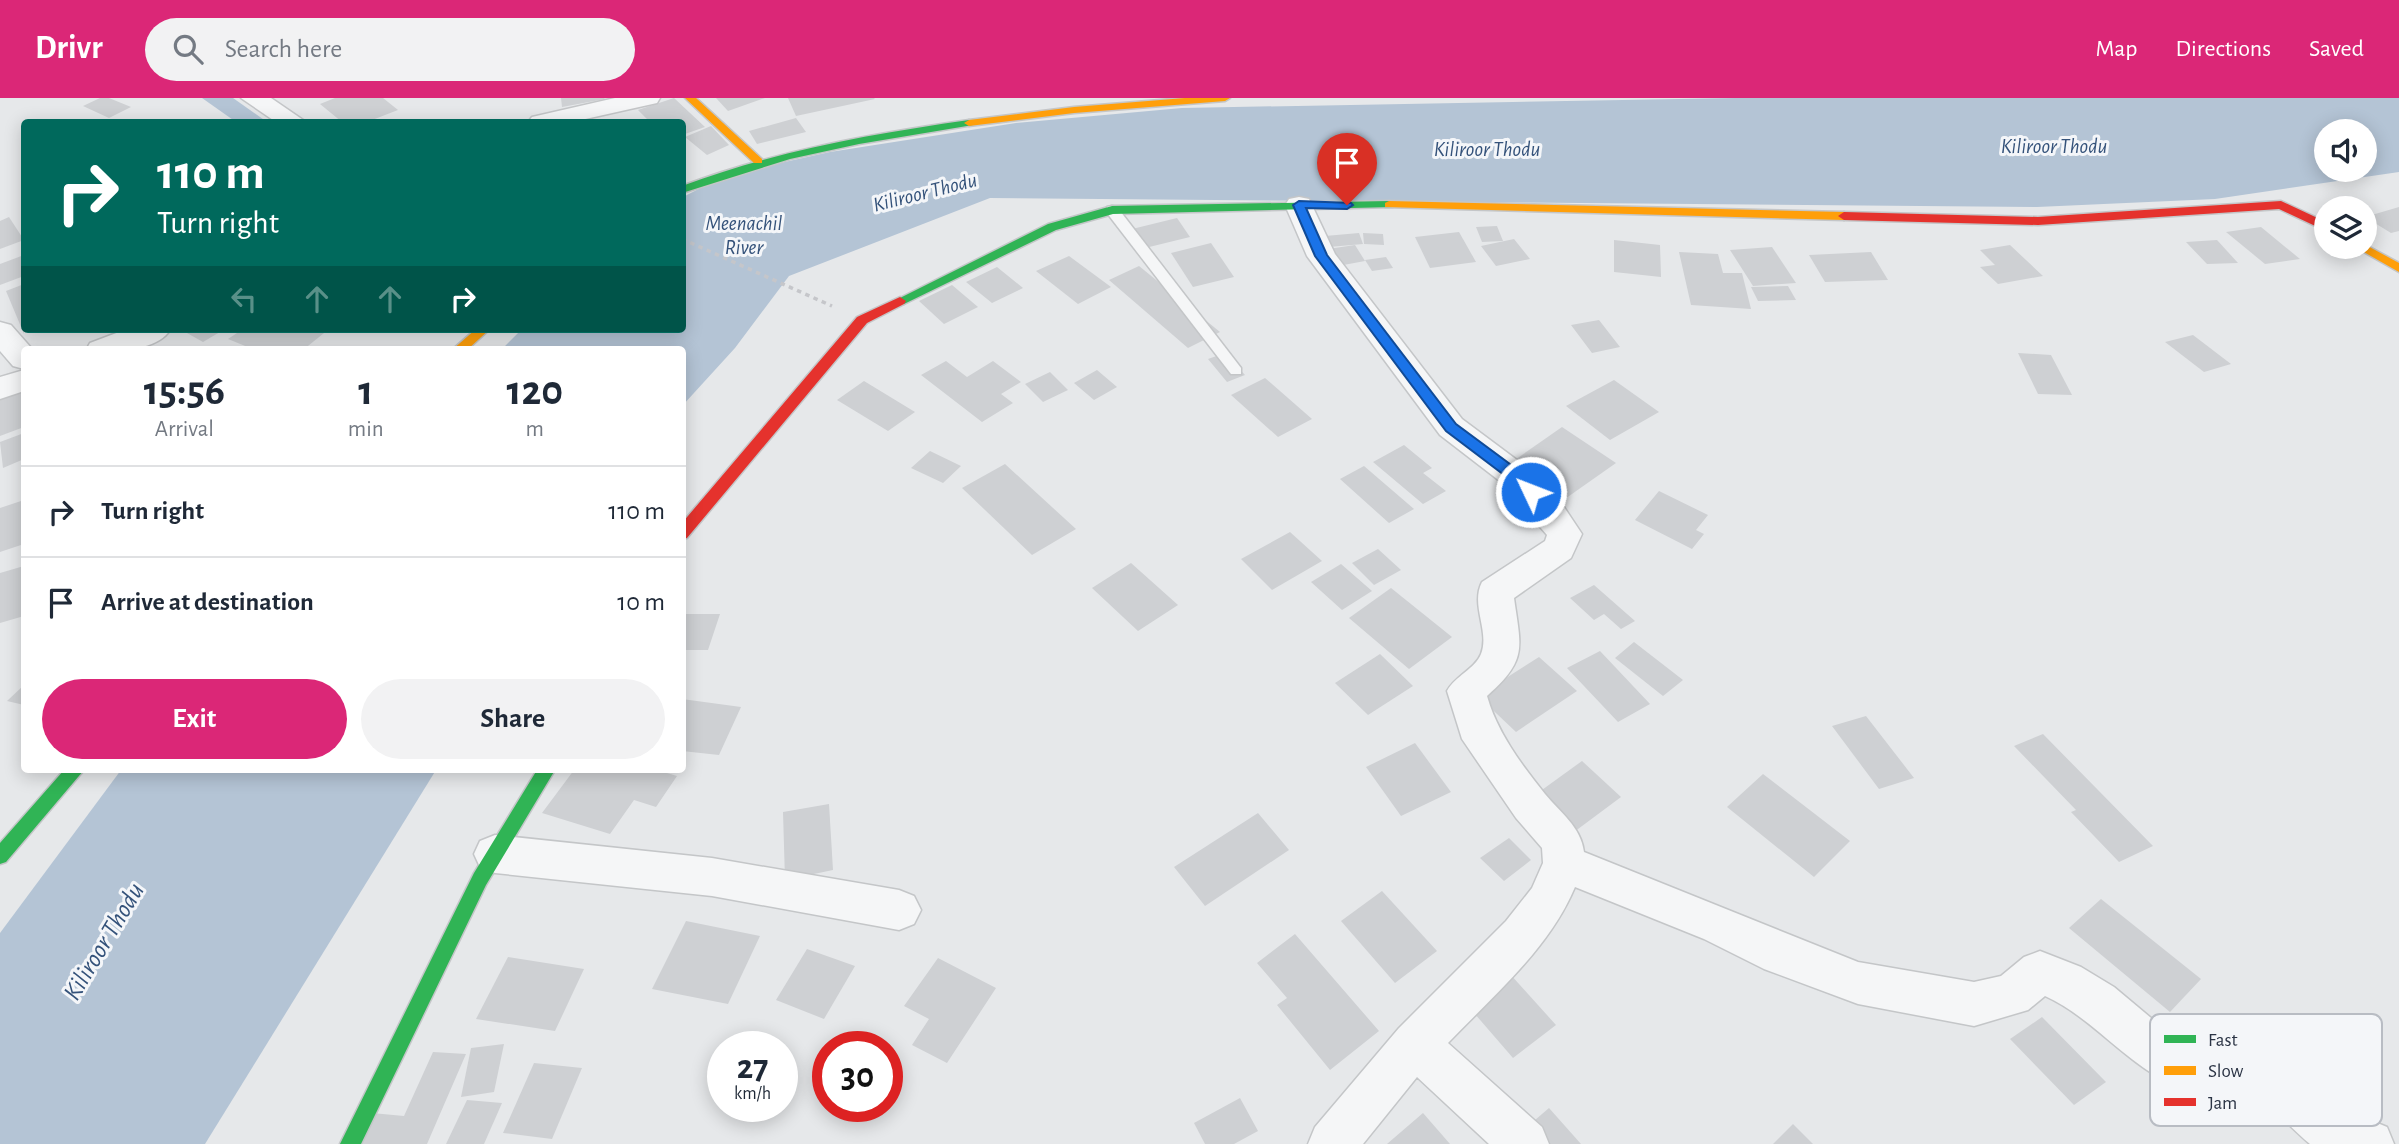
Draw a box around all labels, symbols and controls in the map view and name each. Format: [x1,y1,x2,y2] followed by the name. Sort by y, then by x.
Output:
[145,18,635,81] search box
[169,30,207,68] icon: search
[35,32,103,65] text: Drivr
[225,36,342,62] text: Search here
[2095,37,2137,61] text: Map
[2175,37,2271,61] text: Directions
[2309,37,2364,61] text: Saved
[2314,119,2377,259] map controls
[2314,119,2377,182] button: sound
[1317,133,1377,205] pin
[2001,136,2107,157] water label: Kiliroor Thodu
[1434,139,1540,160] water label: Kiliroor Thodu
[1328,144,1366,182] icon: arrive
[42,147,133,238] icon: right
[157,149,265,198] text: 110 m
[871,169,979,216] water label: Kiliroor Thodu
[2314,196,2377,259] button: layers
[157,207,279,239] text: Turn right
[706,213,782,258] water label: Meenachil River
[225,280,263,318] icon: left
[298,280,336,318] icon: ahead
[371,280,409,318] icon: ahead
[444,280,482,318] icon: right
[144,370,225,412] text: 15:56
[358,370,373,412] text: 1
[506,370,563,412] text: 120
[155,418,214,441] text: Arrival
[348,418,384,441] text: min
[526,418,544,441] text: m
[1494,455,1568,529] position arrow
[42,493,80,531] icon: right
[101,498,204,524] text: Turn right
[608,498,665,524] text: 110 m
[42,584,80,622] icon: arrive
[101,589,314,615] text: Arrive at destination
[617,589,665,615] text: 10 m
[42,679,347,759] button: Exit
[361,679,665,759] button: Share
[59,878,149,1005] water label: Kiliroor Thodu
[2150,1014,2382,1126] legend
[812,1031,903,1122] speed limit sign: 30
[2208,1031,2238,1050] text: Fast
[737,1050,768,1085] text: 27
[2208,1062,2244,1081] text: Slow
[734,1085,771,1103] text: km/h
[2208,1094,2237,1113] text: Jam

